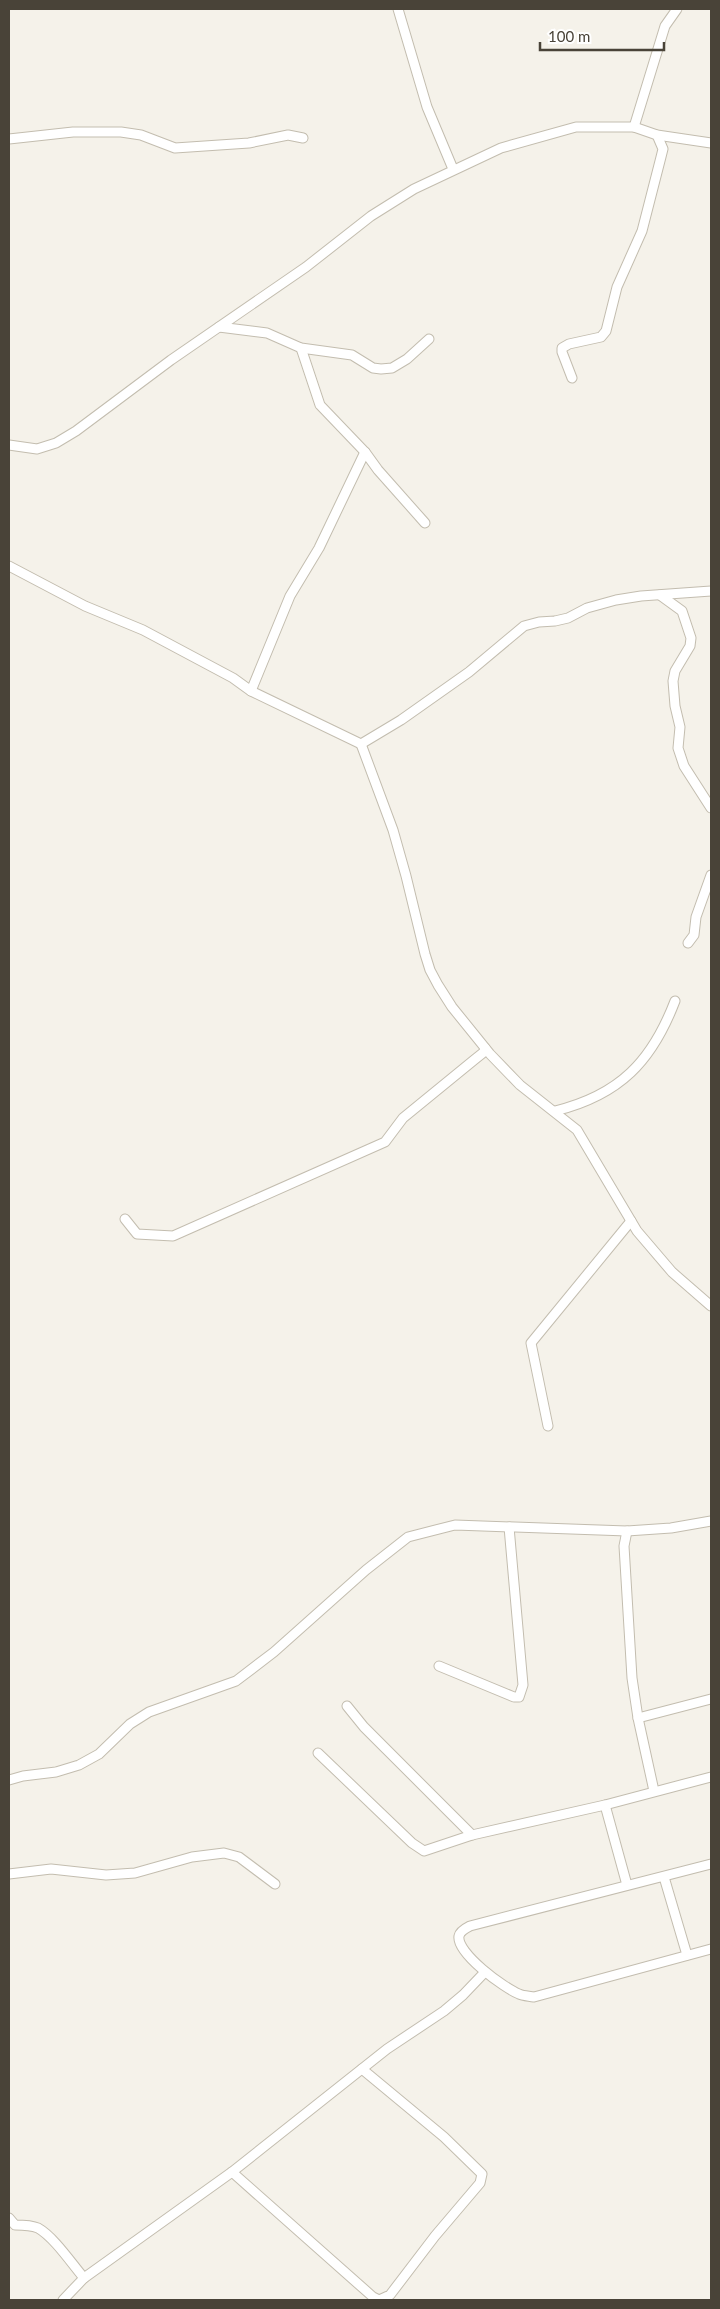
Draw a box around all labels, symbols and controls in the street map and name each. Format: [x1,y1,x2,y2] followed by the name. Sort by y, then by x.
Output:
[540,20,664,52] scale bar
[548,27,590,45] text: 100 m

